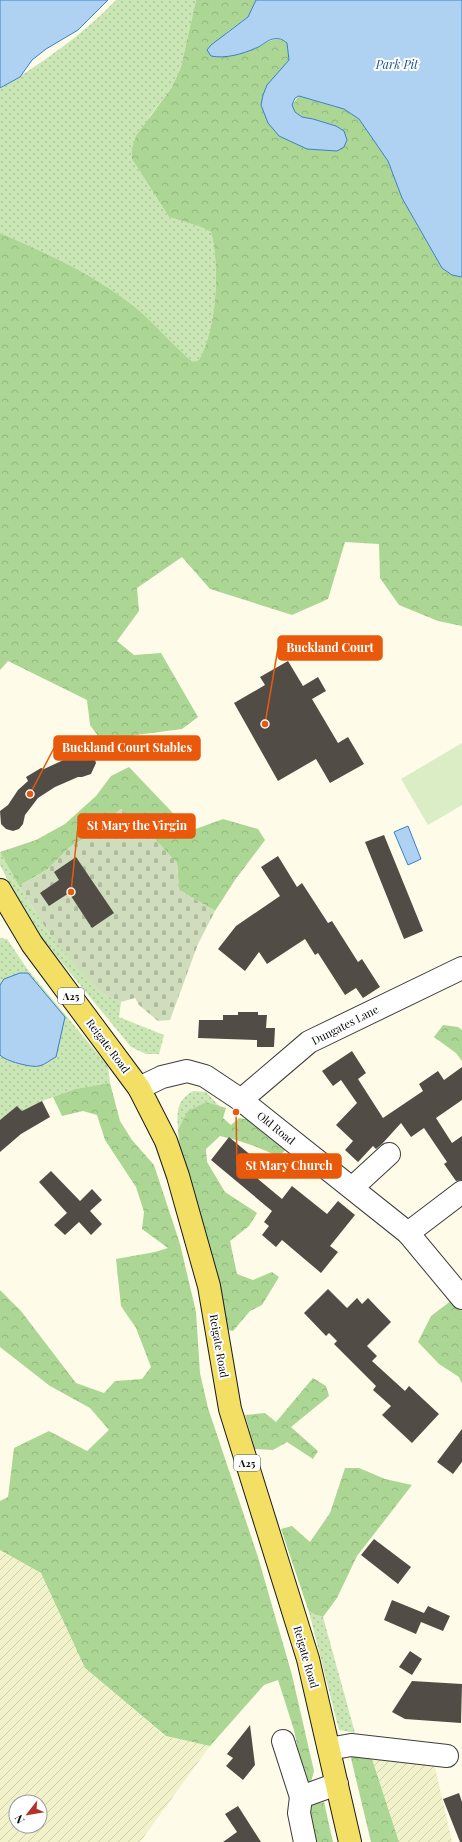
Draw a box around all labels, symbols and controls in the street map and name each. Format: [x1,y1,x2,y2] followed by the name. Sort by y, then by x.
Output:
[375,56,419,72] water label: Park Pit
[278,636,382,660] callout: Buckland Court
[286,639,375,655] text: Buckland Court
[54,736,200,760] callout: Buckland Court Stables
[62,739,192,755] text: Buckland Court Stables
[78,814,195,838] callout: St Mary the Virgin
[87,817,188,833] text: St Mary the Virgin
[58,988,84,1004] road number: A25
[309,1001,381,1048] street label: Dungates Lane
[83,1015,134,1076] street label: Reigate Road
[254,1108,299,1148] street label: Old Road
[237,1154,341,1178] callout: St Mary Church
[245,1157,333,1173] text: St Mary Church
[207,1313,233,1379] street label: Reigate Road
[234,1455,260,1471] road number: A25
[290,1624,323,1690] street label: Reigate Road
[8,1794,48,1834] north arrow
[10,1812,27,1827] text: N

